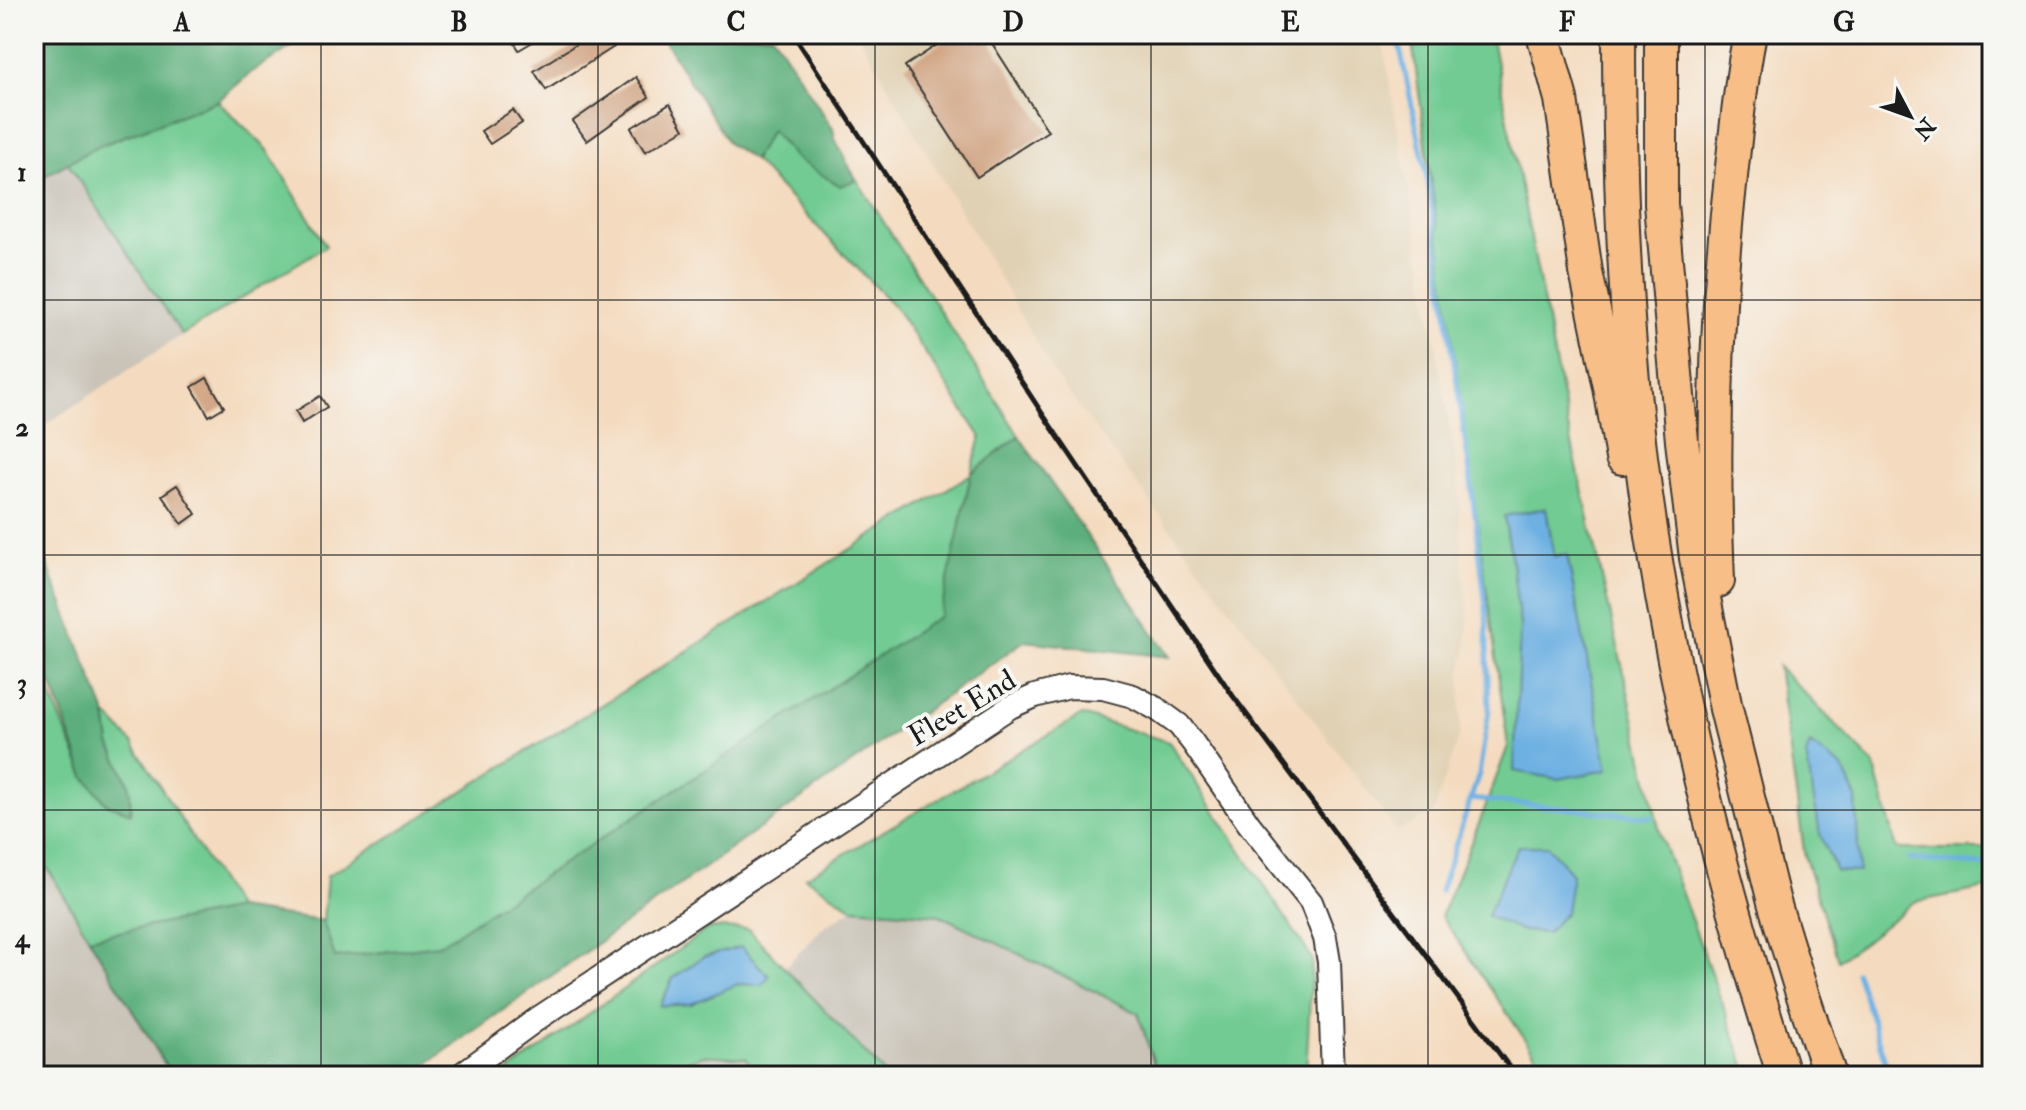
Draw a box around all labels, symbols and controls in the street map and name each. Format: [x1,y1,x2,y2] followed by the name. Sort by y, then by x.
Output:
[173,7,191,39] text: A
[450,7,468,39] text: B
[726,7,746,39] text: C
[1002,7,1024,39] text: D
[1281,7,1300,39] text: E
[1559,7,1576,39] text: F
[1833,7,1855,39] text: G
[1870,76,1950,156] north arrow
[1907,111,1942,145] text: N
[17,157,27,189] text: 1
[15,412,29,444] text: 2
[901,661,1023,755] street label: Fleet End
[17,668,27,700] text: 3
[14,923,31,955] text: 4

